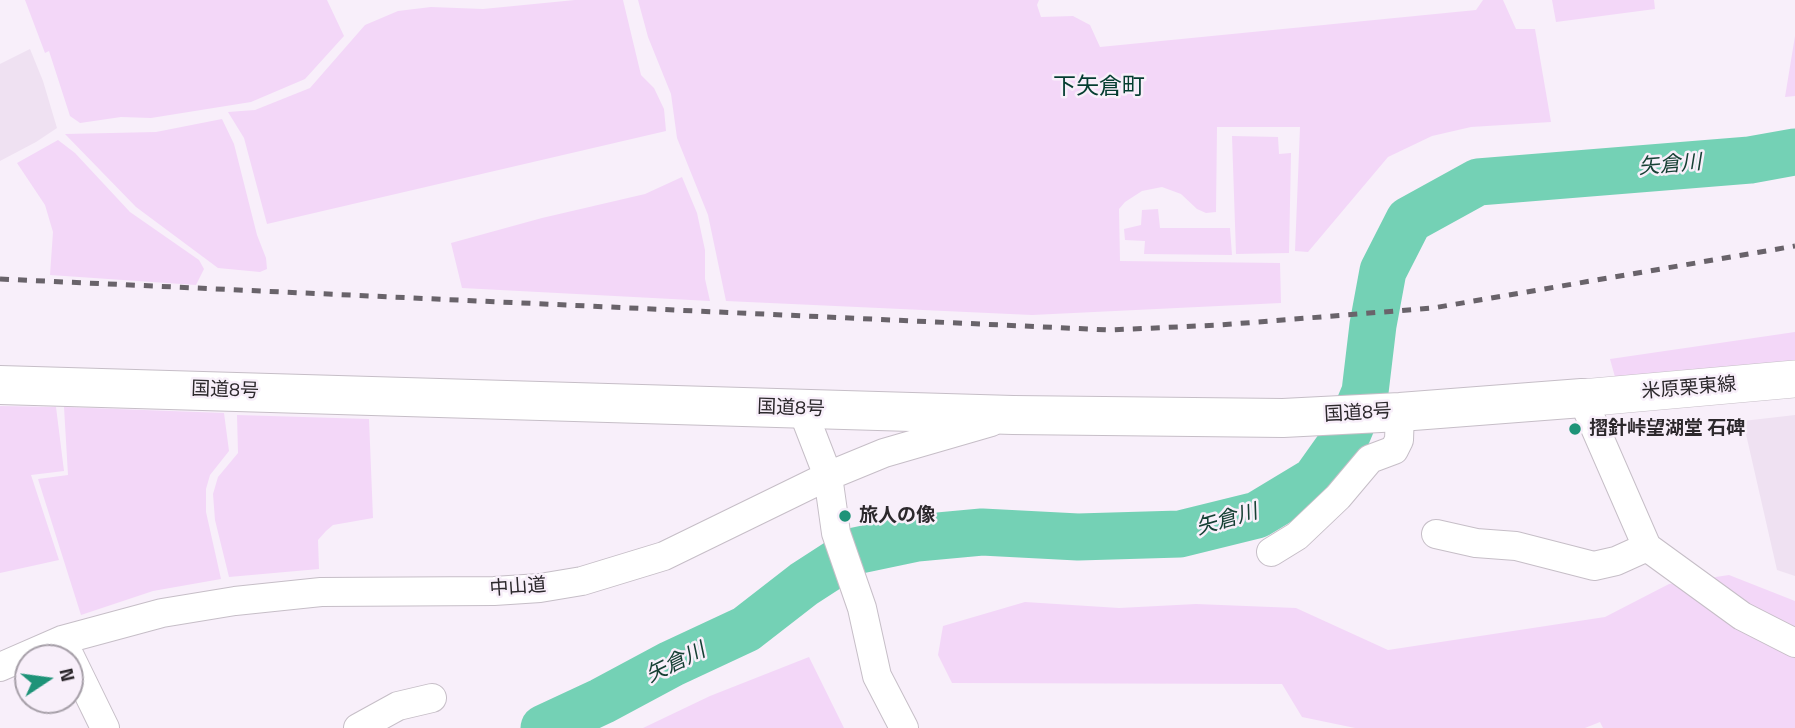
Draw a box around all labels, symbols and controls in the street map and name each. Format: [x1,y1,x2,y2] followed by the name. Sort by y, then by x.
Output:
[1053,74,1145,102] district label: 下矢倉町
[1638,151,1702,181] water label: 矢倉川
[1641,374,1737,404] street label: 米原栗東線
[191,378,259,404] street label: 国道8号
[757,396,825,422] street label: 国道8号
[1324,401,1392,427] street label: 国道8号
[1589,418,1745,440] place label: 摺針峠望湖堂 石碑
[1567,421,1583,437] marker: 摺針峠望湖堂 石碑
[1193,500,1261,542] water label: 矢倉川
[859,505,935,527] place label: 旅人の像
[837,508,853,524] marker: 旅人の像
[489,575,547,601] street label: 中山道
[642,639,710,689] water label: 矢倉川
[14,644,84,714] north arrow
[52,665,84,684] text: N

